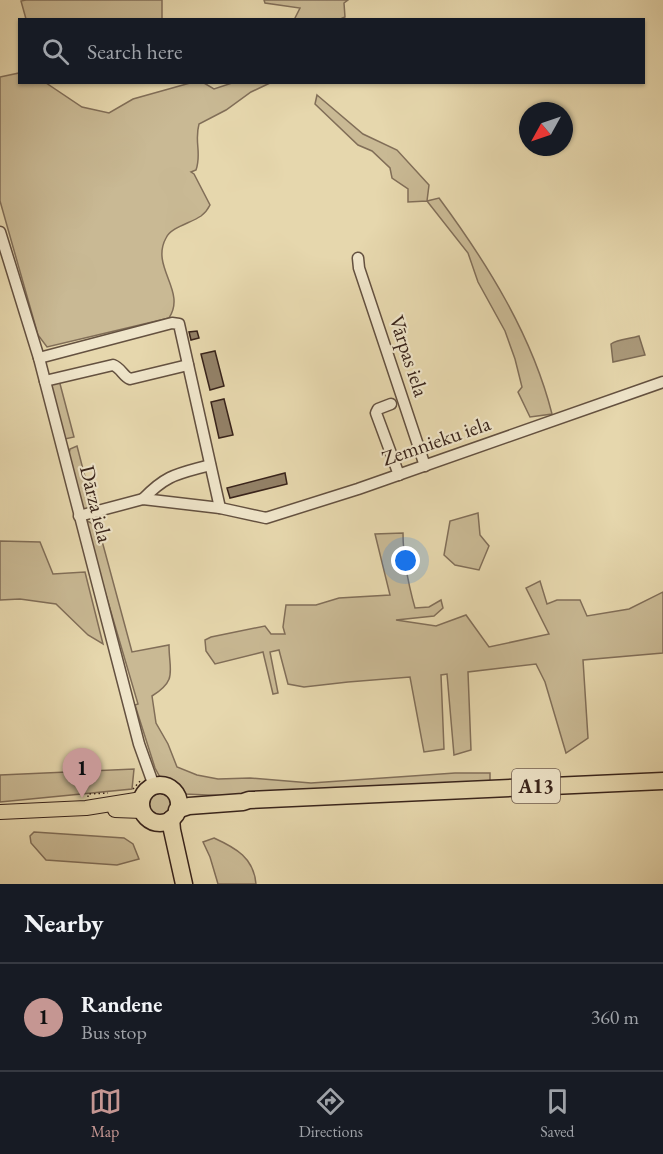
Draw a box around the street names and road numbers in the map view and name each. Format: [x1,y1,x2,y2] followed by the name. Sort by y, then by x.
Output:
[384,312,435,401] street label: Vārpas iela
[378,409,494,472] street label: Zemnieku iela
[74,463,119,546] street label: Dārza iela
[512,769,560,803] road number: A13

